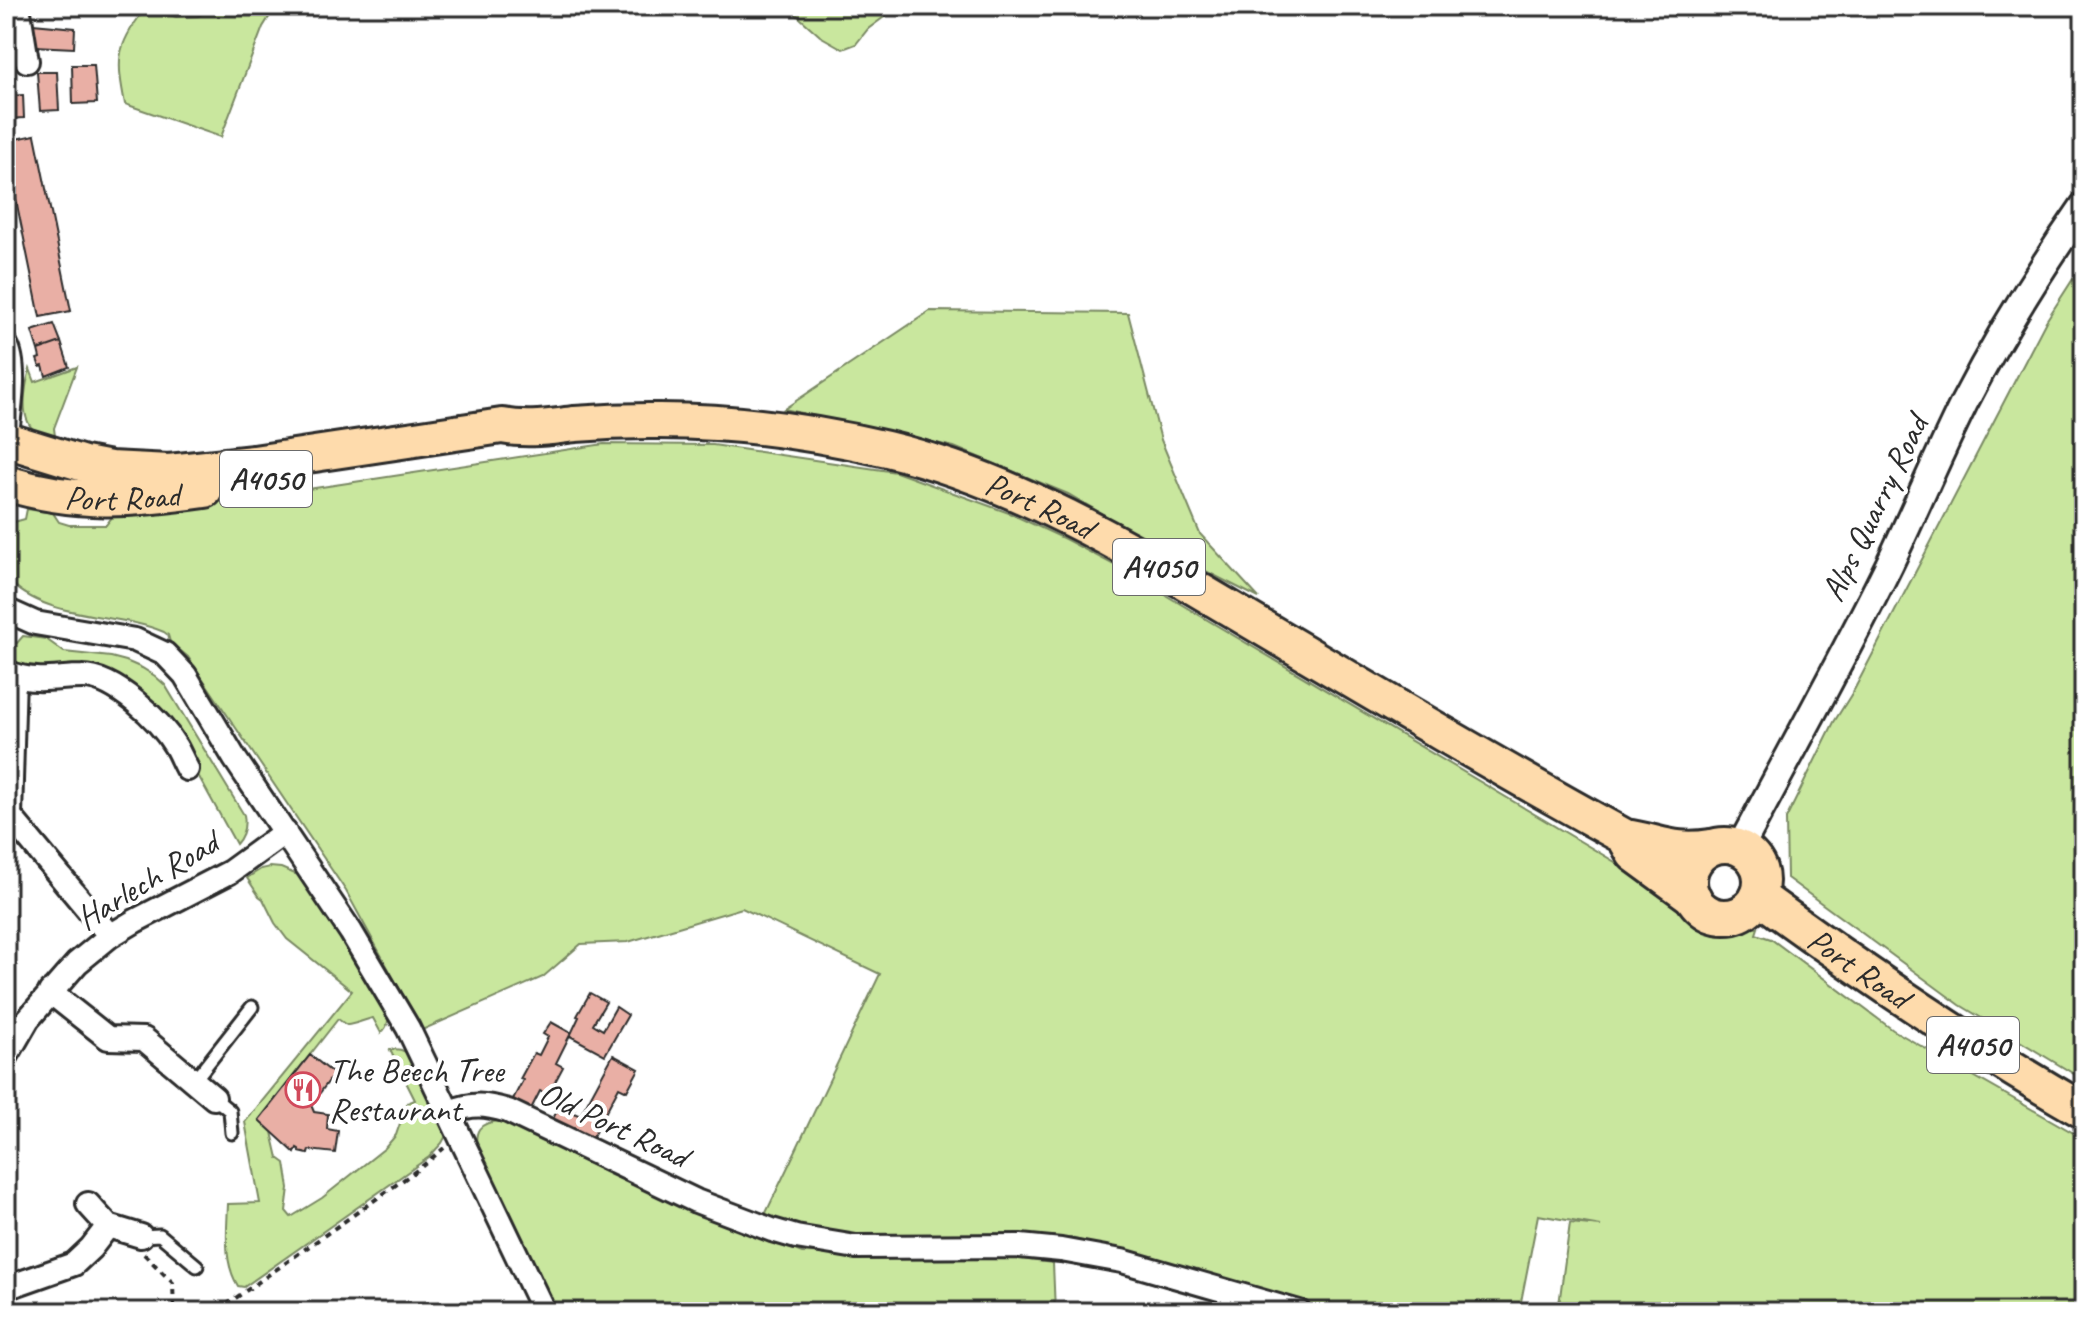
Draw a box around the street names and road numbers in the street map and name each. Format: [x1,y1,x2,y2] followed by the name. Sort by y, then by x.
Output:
[1811,404,1939,608] street label: Alps Quarry Road
[220,451,312,507] road number: A4050
[979,461,1106,551] street label: Port Road
[63,472,187,520] street label: Port Road
[1113,539,1205,595] road number: A4050
[68,818,231,939] street label: Harlech Road
[1800,917,1922,1021] street label: Port Road
[1927,1017,2019,1073] road number: A4050
[533,1071,701,1180] street label: Old Port Road

